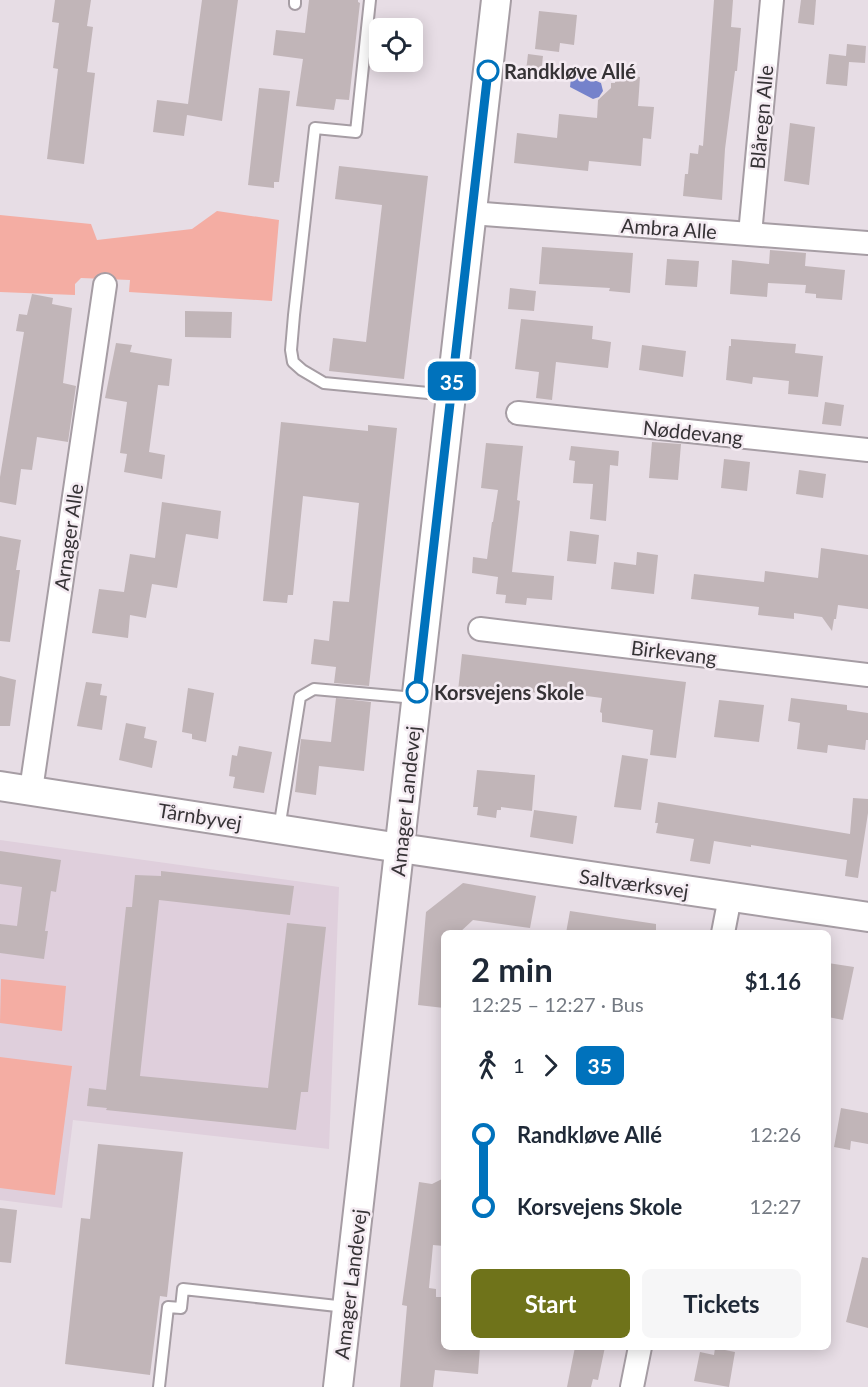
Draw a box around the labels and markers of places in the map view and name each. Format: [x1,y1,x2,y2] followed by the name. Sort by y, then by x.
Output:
[504,59,636,83] place label: Randkløve Allé
[477,60,499,82] marker: Randkløve Allé
[434,680,585,704] place label: Korsvejens Skole
[406,681,428,703] marker: Korsvejens Skole

